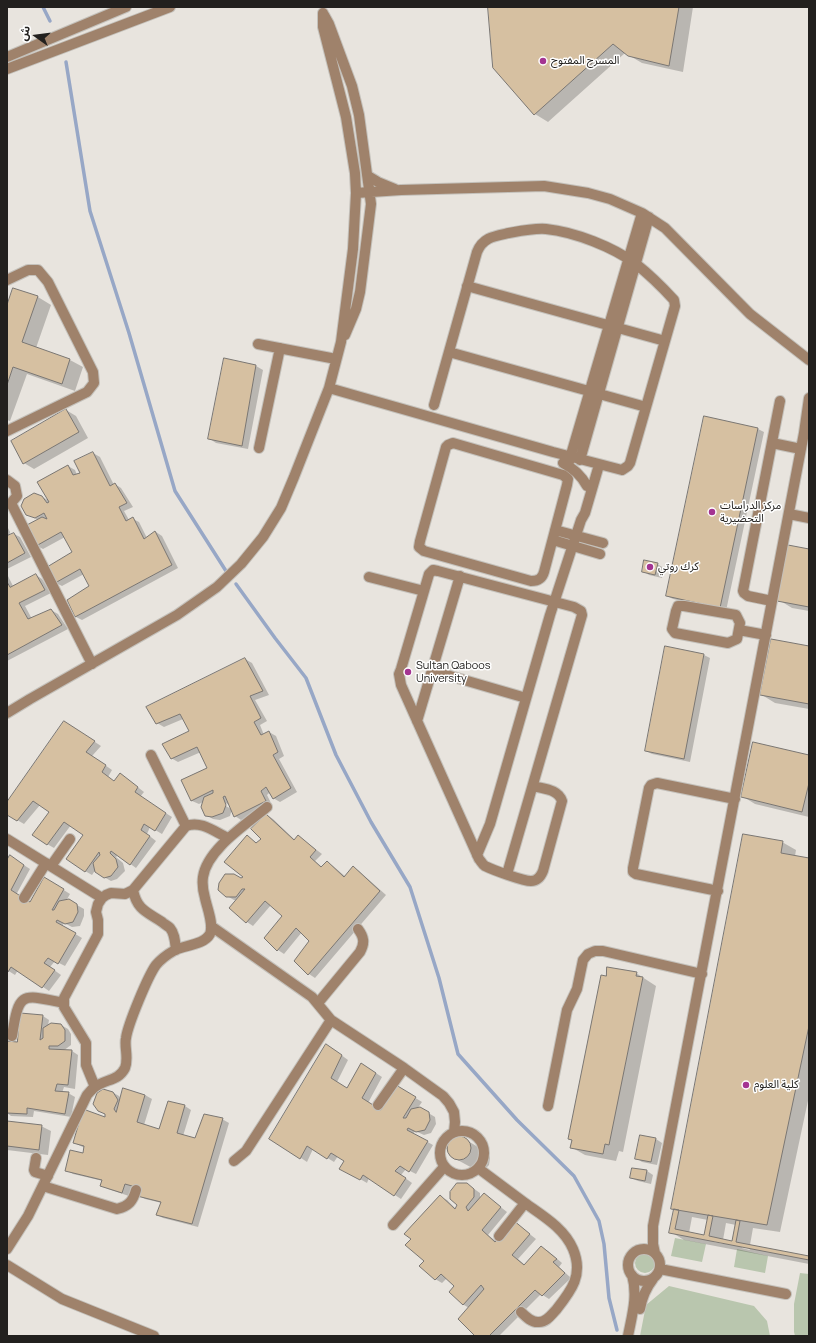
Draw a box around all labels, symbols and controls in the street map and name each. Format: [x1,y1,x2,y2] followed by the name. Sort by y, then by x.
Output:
[16,16,56,56] north arrow
[15,24,33,42] text: ش
[551,54,619,68] place label: المسرح المفتوح
[538,56,548,66] marker: المسرح المفتوح
[720,499,781,525] place label: مركز الدراسات التحضيرية
[707,507,717,517] marker: مركز الدراسات التحضيرية
[658,560,699,574] place label: كرك روتي
[645,562,655,572] marker: كرك روتي
[416,659,490,685] place label: Sultan Qaboos University
[403,667,413,677] marker: Sultan Qaboos University
[754,1078,799,1092] place label: كلية العلوم
[741,1080,751,1090] marker: كلية العلوم

